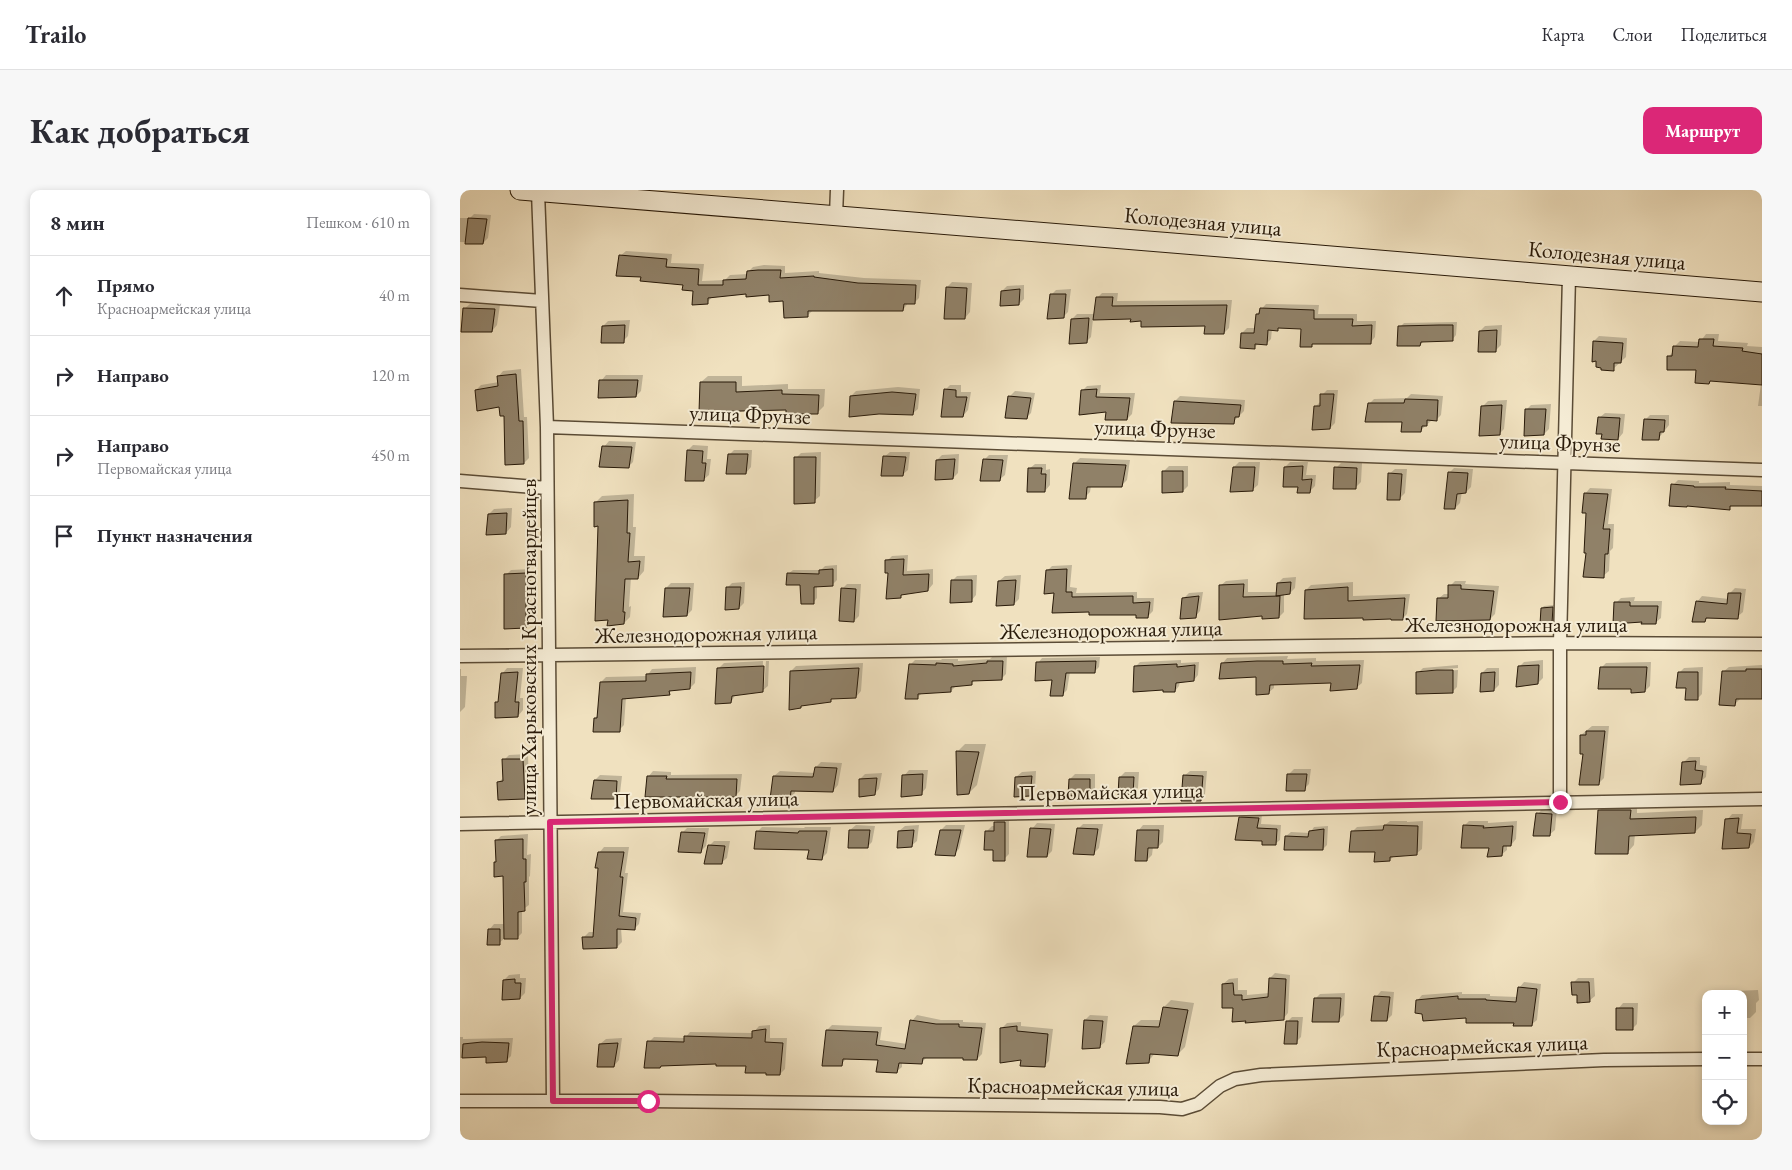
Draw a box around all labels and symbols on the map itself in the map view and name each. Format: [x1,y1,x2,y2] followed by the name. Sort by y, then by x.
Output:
[1123,200,1283,243] street label: Колодезная улица
[1527,234,1687,277] street label: Колодезная улица
[689,398,812,431] street label: улица Фрунзе
[1094,412,1217,445] street label: улица Фрунзе
[1499,426,1622,459] street label: улица Фрунзе
[514,479,543,815] street label: улица Харьковских Красногвардейцев
[1403,610,1628,639] street label: Железнодорожная улица
[998,613,1223,646] street label: Железнодорожная улица
[593,617,818,650] street label: Железнодорожная улица
[1018,775,1204,808] street label: Первомайская улица
[613,783,799,816] street label: Первомайская улица
[1549,791,1572,814] route end
[1376,1027,1589,1064] street label: Красноармейская улица
[967,1070,1179,1103] street label: Красноармейская улица
[637,1090,660,1113] route start

